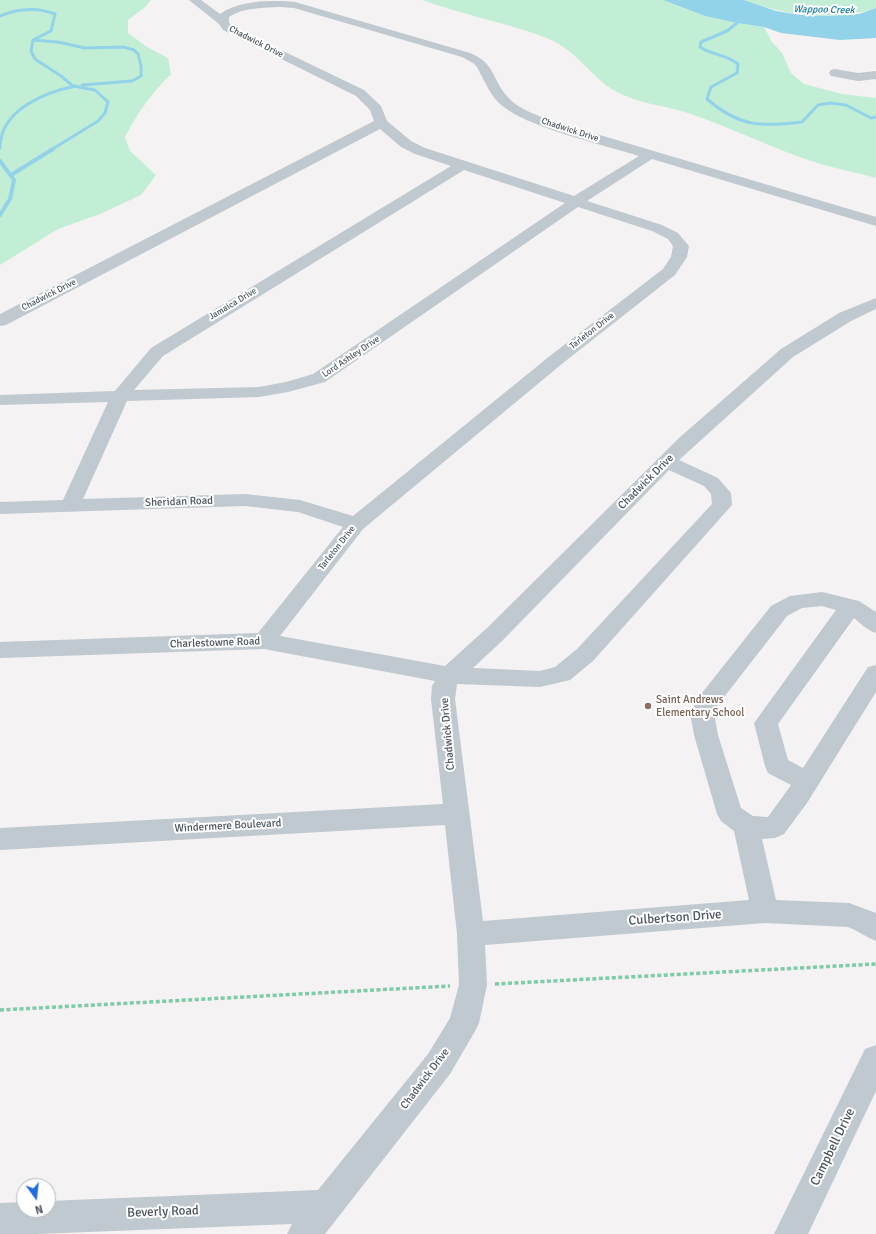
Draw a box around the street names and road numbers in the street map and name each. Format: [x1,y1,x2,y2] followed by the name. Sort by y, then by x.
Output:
[227,24,285,60] street label: Chadwick Drive
[540,116,600,144] street label: Chadwick Drive
[20,277,78,313] street label: Chadwick Drive
[207,286,259,322] street label: Jamaica Drive
[568,310,616,352] street label: Tarleton Drive
[320,334,382,380] street label: Lord Ashley Drive
[616,452,676,512] street label: Chadwick Drive
[145,494,213,510] street label: Sheridan Road
[316,524,358,572] street label: Tarleton Drive
[170,635,260,651] street label: Charlestowne Road
[438,697,458,771] street label: Chadwick Drive
[174,817,282,835] street label: Windermere Boulevard
[628,907,722,929] street label: Culbertson Drive
[398,1046,452,1112] street label: Chadwick Drive
[807,1106,859,1188] street label: Campbell Drive
[127,1203,199,1221] street label: Beverly Road

